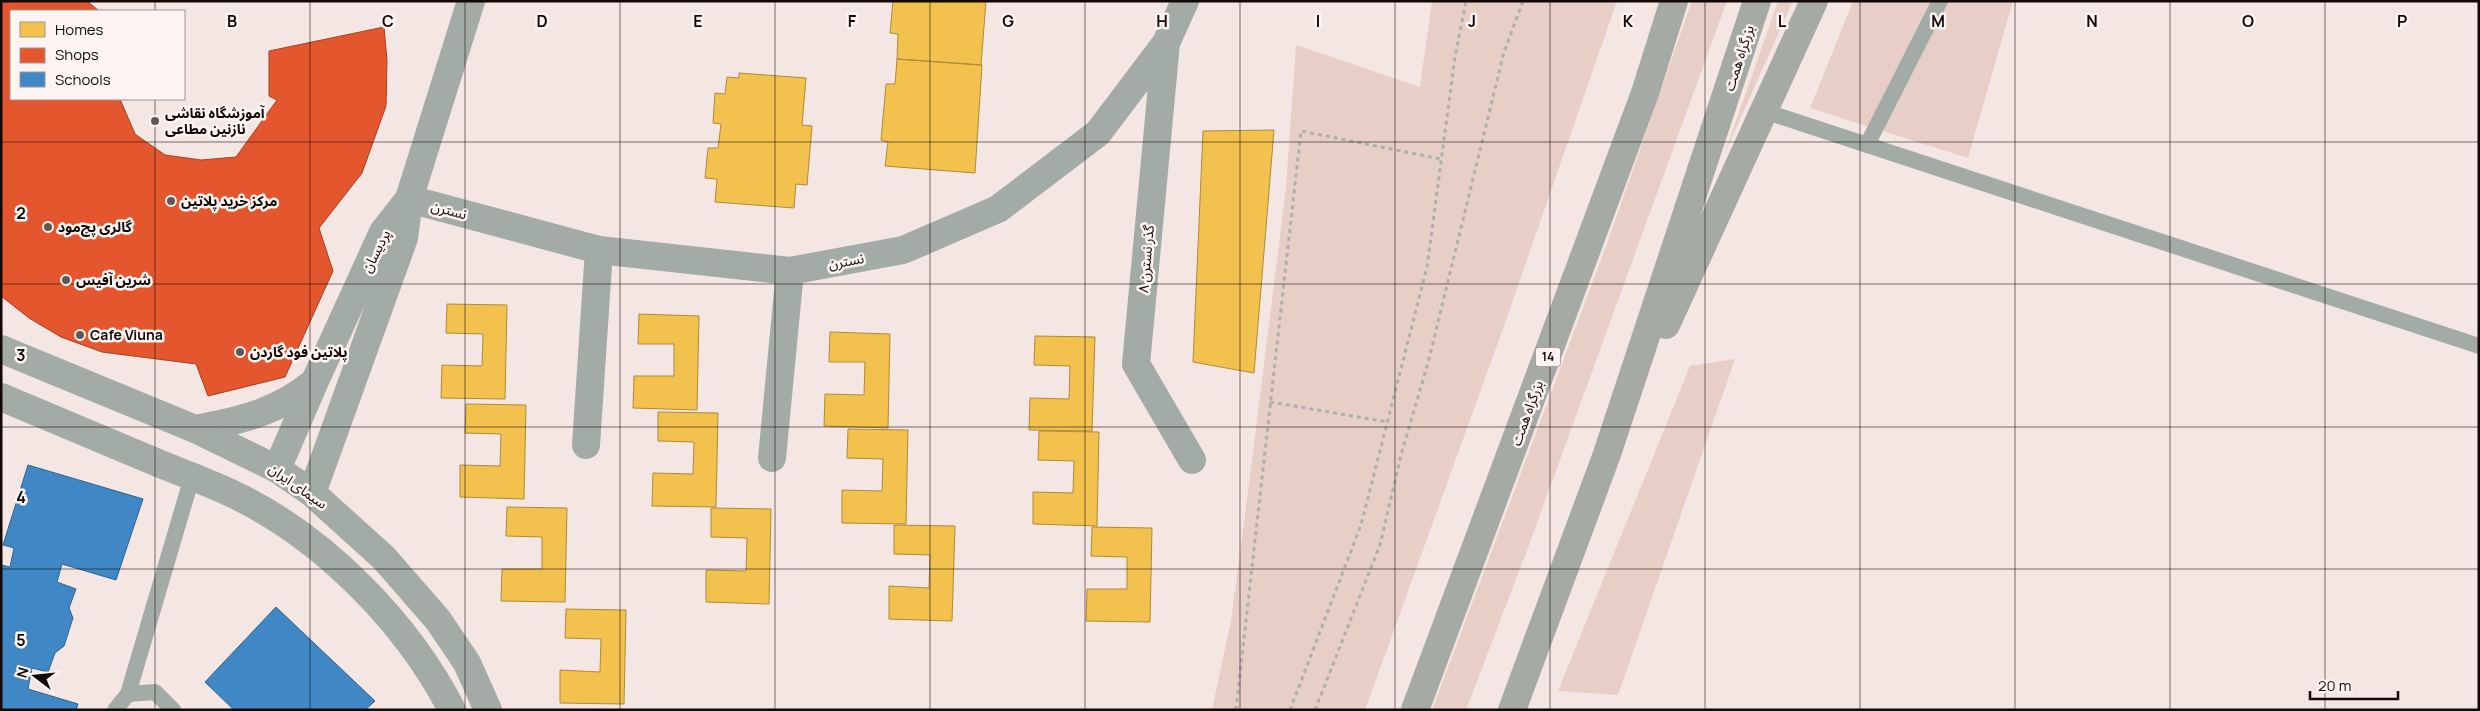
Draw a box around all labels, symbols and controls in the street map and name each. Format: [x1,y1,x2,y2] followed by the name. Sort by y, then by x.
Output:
[10,10,185,100] legend
[227,10,237,32] text: B
[382,10,394,32] text: C
[536,10,548,32] text: D
[693,10,703,32] text: E
[848,10,857,32] text: F
[1002,10,1014,32] text: G
[1156,10,1168,32] text: H
[1316,10,1320,32] text: I
[1468,10,1476,32] text: J
[1623,10,1634,32] text: K
[1778,10,1787,32] text: L
[1931,10,1945,32] text: M
[2086,10,2098,32] text: N
[2242,10,2254,32] text: O
[2397,10,2407,32] text: P
[55,19,104,40] text: Homes
[1719,22,1758,93] street label: بزرگراه همت
[55,44,99,65] text: Shops
[55,69,111,90] text: Schools
[165,103,265,138] place label: آموزشگاه نقاشی نازنین مطاعی
[149,115,161,127] marker: آموزشگاه نقاشی نازنین مطاعی
[181,191,277,211] place label: مرکز خرید پلاتین
[165,195,177,207] marker: مرکز خرید پلاتین
[429,196,469,223] street label: نسترن
[16,202,26,224] text: 2
[58,217,133,237] place label: گالری پچ‌مود
[42,221,54,233] marker: گالری پچ‌مود
[1133,224,1158,294] street label: گذر نسترن ۸
[357,226,395,276] street label: پردیسان
[827,248,866,273] street label: نسترن
[76,270,151,289] place label: شرین آفیس
[60,274,72,286] marker: شرین آفیس
[90,325,163,344] place label: Cafe Viuna
[74,329,86,341] marker: Cafe Viuna
[250,342,348,362] place label: پلاتین فود گاردن
[16,344,26,366] text: 3
[234,346,246,358] marker: پلاتین فود گاردن
[1536,348,1560,367] road number: 14
[1506,377,1547,448] street label: بزرگراه همت
[265,458,331,513] street label: سیمای ایران
[16,486,26,508] text: 4
[16,629,26,651] text: 5
[10,651,60,701] north arrow
[12,665,33,680] text: N
[2310,668,2398,700] scale bar
[2318,675,2351,696] text: 20 m

